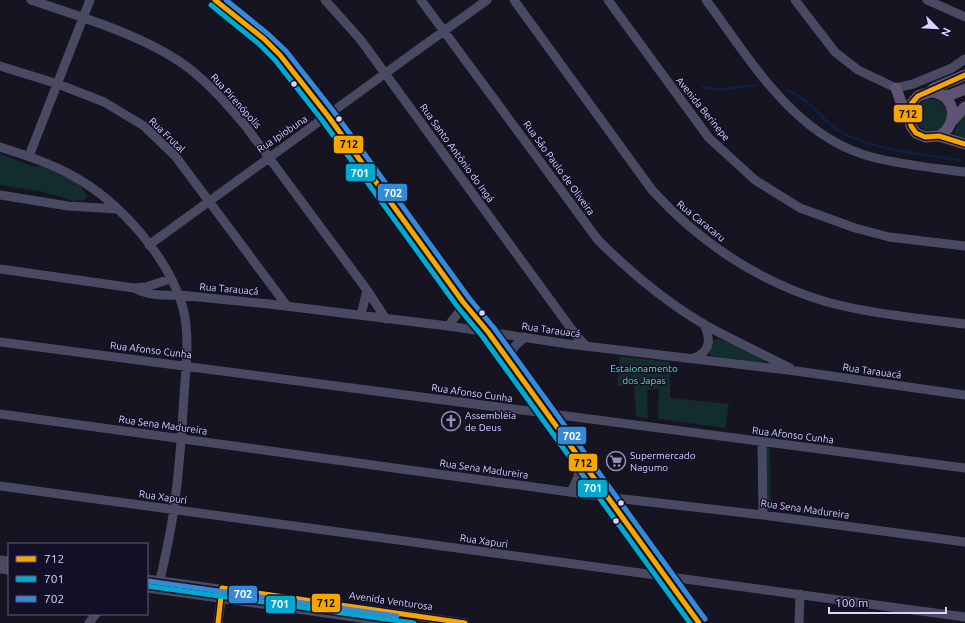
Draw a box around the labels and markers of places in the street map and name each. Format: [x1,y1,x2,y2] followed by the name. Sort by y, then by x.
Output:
[289,79,299,89] unlabelled marker
[334,114,344,124] unlabelled marker
[477,308,487,318] unlabelled marker
[440,410,462,432] church icon: Assembléia de Deus
[465,410,516,433] place label: Assembléia de Deus
[605,450,627,472] supermarket icon: Supermercado Nagumo
[630,450,696,473] place label: Supermercado Nagumo
[616,498,626,508] unlabelled marker
[611,516,621,526] unlabelled marker

